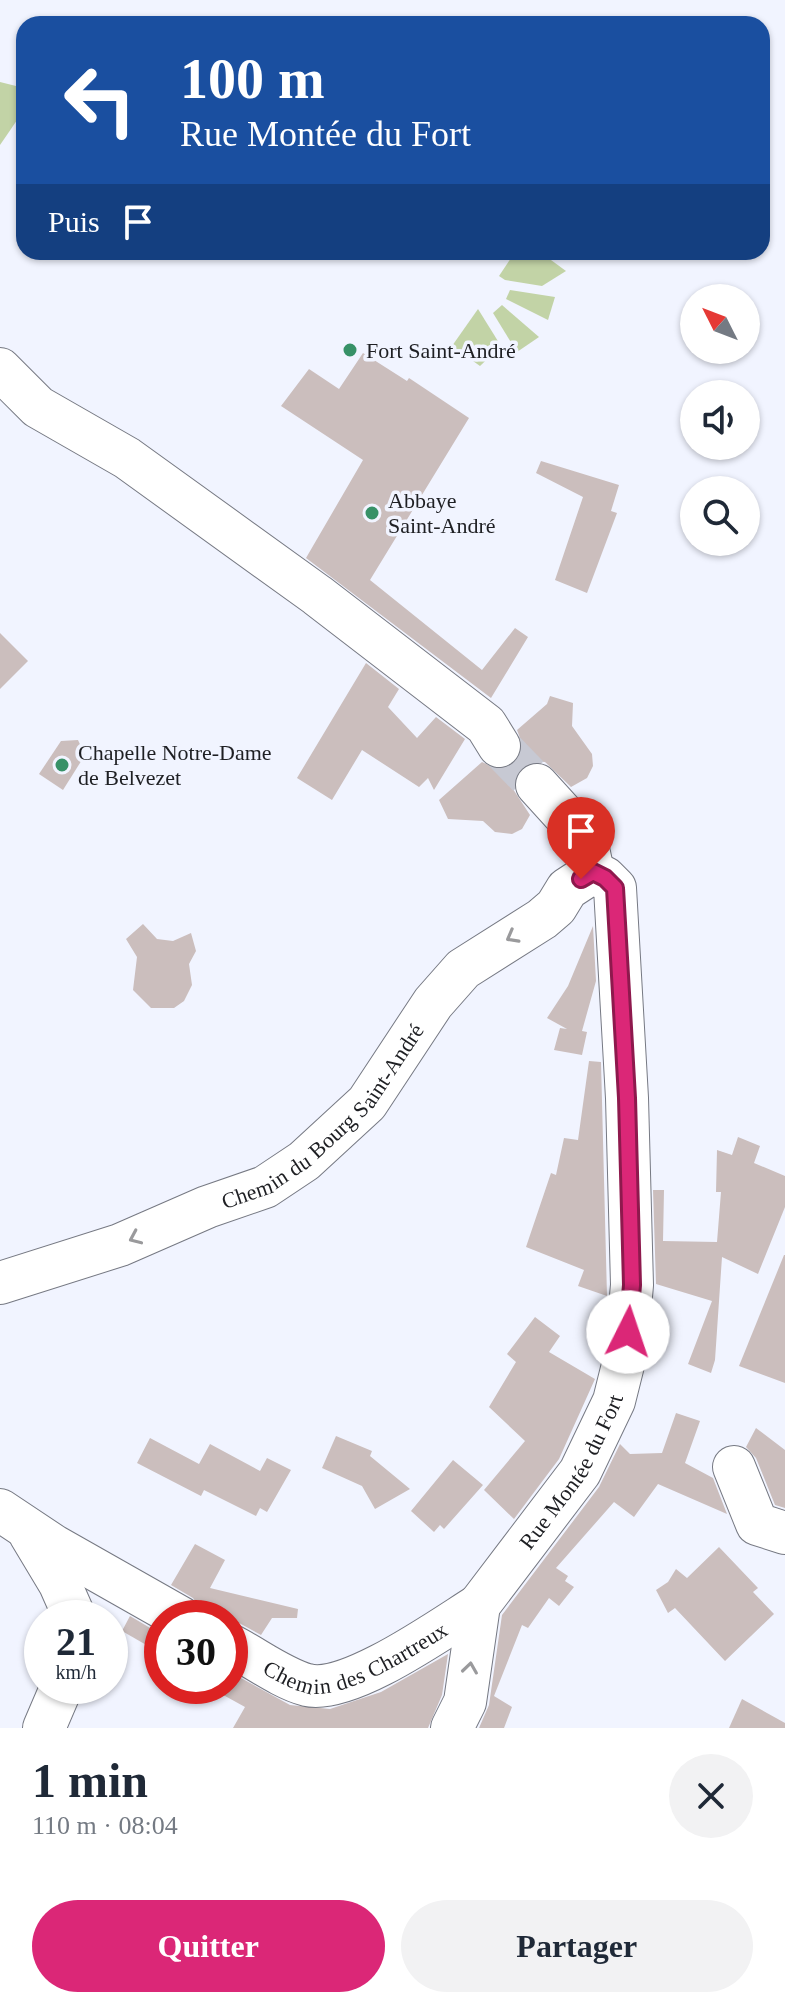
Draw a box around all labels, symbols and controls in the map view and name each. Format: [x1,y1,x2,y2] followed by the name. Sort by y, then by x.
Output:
[48,48,152,152] icon: left
[180,48,325,110] text: 100 m
[180,114,471,154] text: Rue Montée du Fort
[116,200,160,244] icon: arrive
[48,205,100,238] text: Puis
[680,284,760,364] north arrow
[680,284,760,556] map controls
[366,338,516,363] place label: Fort Saint-André
[341,341,359,359] marker: Fort Saint-André
[680,380,760,460] button: sound
[680,476,760,556] button: search
[388,488,496,538] place label: Abbaye Saint-André
[363,504,381,522] marker: Abbaye Saint-André
[78,740,272,790] place label: Chapelle Notre-Dame de Belvezet
[53,756,71,774] marker: Chapelle Notre-Dame de Belvezet
[547,797,615,879] pin
[559,809,603,853] icon: arrive
[505,928,520,943] one-way arrow
[218,1019,429,1214] street label: Chemin du Bourg Saint-André
[129,1228,143,1244] one-way arrow
[586,1290,670,1374] position arrow
[514,1392,628,1554] street label: Rue Montée du Fort
[144,1600,248,1704] speed limit sign: 30
[259,1617,452,1699] street label: Chemin des Chartreux
[56,1619,96,1664] text: 21
[55,1661,97,1683] text: km/h
[461,1661,478,1675] one-way arrow
[32,1754,148,1807] text: 1 min
[669,1754,753,1838] button: close
[32,1811,178,1840] text: 110 m · 08:04
[32,1900,385,1992] button: Quitter
[401,1900,753,1992] button: Partager

